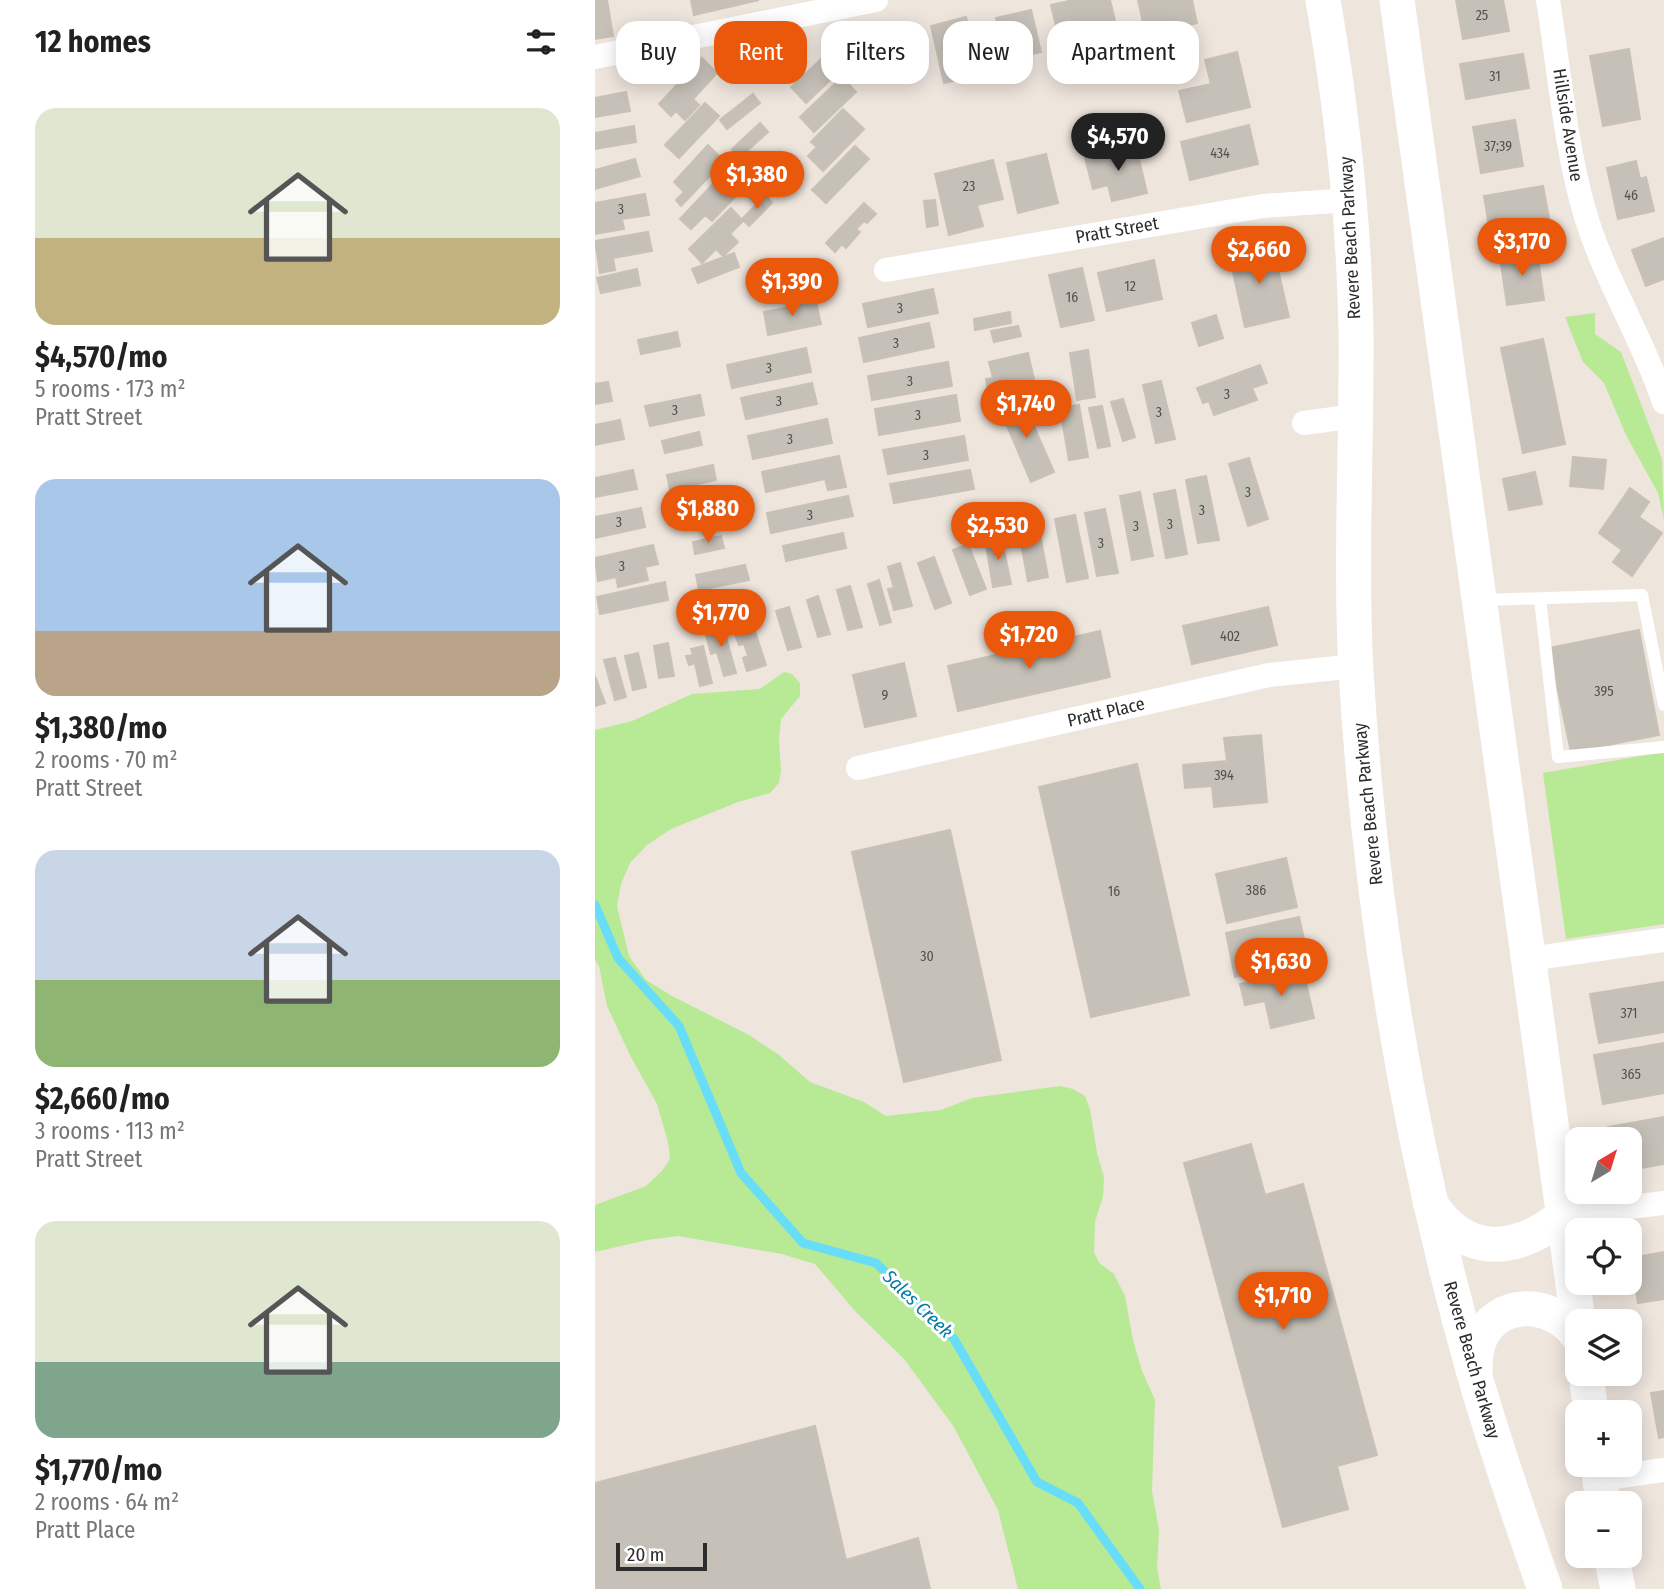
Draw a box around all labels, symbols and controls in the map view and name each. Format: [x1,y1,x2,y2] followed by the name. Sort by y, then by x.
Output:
[1476,7,1488,24] house number: 25
[616,21,700,84] chip: Buy
[714,21,807,84] chip: Rent
[821,21,929,84] chip: Filters
[943,21,1033,84] chip: New
[1047,21,1199,84] chip: Apartment
[522,23,560,61] icon: filters
[35,24,151,60] text: 12 homes
[1548,67,1588,183] street label: Hillside Avenue
[1489,68,1501,85] house number: 31
[1061,114,1175,173] pin: $4,570
[1087,122,1149,150] text: $4,570
[1484,138,1512,155] house number: 37;39
[1210,145,1230,162] house number: 434
[700,152,814,211] pin: $1,380
[235,154,361,280] icon: home
[1335,156,1365,320] street label: Revere Beach Parkway
[726,160,788,188] text: $1,380
[963,178,975,195] house number: 23
[1624,187,1638,204] house number: 46
[618,201,624,218] house number: 3
[1074,212,1160,248] street label: Pratt Street
[1465,218,1579,278] pin: $3,170
[1202,226,1316,286] pin: $2,660
[1493,227,1551,255] text: $3,170
[1227,235,1291,263] text: $2,660
[735,258,849,318] pin: $1,390
[761,267,823,295] text: $1,390
[1124,278,1136,295] house number: 12
[1066,289,1078,306] house number: 16
[897,300,903,317] house number: 3
[893,335,899,352] house number: 3
[35,339,167,375] text: $4,570/mo
[766,360,772,377] house number: 3
[907,373,913,390] house number: 3
[35,375,186,403] text: 5 rooms · 173 m²
[969,380,1083,440] pin: $1,740
[1224,386,1230,403] house number: 3
[996,389,1056,417] text: $1,740
[776,393,782,410] house number: 3
[672,402,678,419] house number: 3
[35,403,142,431] text: Pratt Street
[1156,404,1162,421] house number: 3
[915,407,921,424] house number: 3
[787,431,793,448] house number: 3
[923,447,929,464] house number: 3
[1245,484,1251,501] house number: 3
[651,486,765,545] pin: $1,880
[677,494,739,522] text: $1,880
[1199,502,1205,519] house number: 3
[941,503,1055,562] pin: $2,530
[807,507,813,524] house number: 3
[967,511,1029,539] text: $2,530
[616,514,622,531] house number: 3
[1167,516,1173,533] house number: 3
[1133,518,1139,535] house number: 3
[235,525,361,651] icon: home
[1098,535,1104,552] house number: 3
[619,558,625,575] house number: 3
[664,590,778,649] pin: $1,770
[692,598,750,626] text: $1,770
[972,612,1086,671] pin: $1,720
[1000,620,1058,648] text: $1,720
[1220,628,1240,645] house number: 402
[1594,683,1614,700] house number: 395
[882,687,889,704] house number: 9
[1065,692,1147,732] street label: Pratt Place
[35,710,167,746] text: $1,380/mo
[1349,722,1387,886] street label: Revere Beach Parkway
[35,746,178,774] text: 2 rooms · 70 m²
[1214,767,1234,784] house number: 394
[35,774,142,802] text: Pratt Street
[1246,882,1266,899] house number: 386
[1108,883,1120,900] house number: 16
[235,896,361,1022] icon: home
[1224,939,1338,998] pin: $1,630
[1251,947,1311,975] text: $1,630
[920,948,934,965] house number: 30
[1620,1005,1638,1022] house number: 371
[1621,1066,1641,1083] house number: 365
[35,1081,170,1117] text: $2,660/mo
[35,1117,185,1145] text: 3 rooms · 113 m²
[1565,1127,1641,1204] north arrow
[1565,1127,1642,1568] map controls
[35,1145,142,1173] text: Pratt Street
[1565,1218,1642,1295] button: locate
[878,1264,958,1343] water label: Sales Creek
[235,1267,361,1393] icon: home
[1226,1272,1340,1332] pin: $1,710
[1439,1279,1505,1441] street label: Revere Beach Parkway
[1254,1281,1312,1309] text: $1,710
[1565,1309,1642,1386] button: layers
[1565,1400,1642,1477] button: +
[35,1452,162,1488] text: $1,770/mo
[35,1488,179,1516] text: 2 rooms · 64 m²
[1565,1491,1642,1568] button: −
[35,1516,135,1544] text: Pratt Place
[616,1540,707,1572] scale bar
[627,1543,664,1566] text: 20 m

